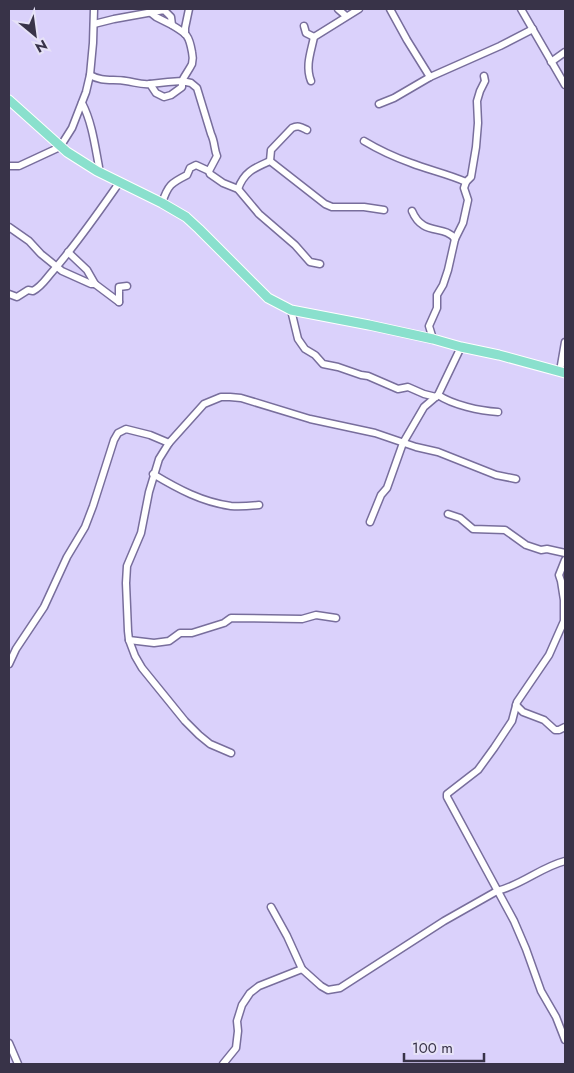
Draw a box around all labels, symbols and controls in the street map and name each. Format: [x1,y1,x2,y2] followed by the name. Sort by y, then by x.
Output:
[10,10,60,60] north arrow
[32,35,51,58] text: N
[404,1030,484,1062] scale bar
[412,1037,453,1059] text: 100 m

